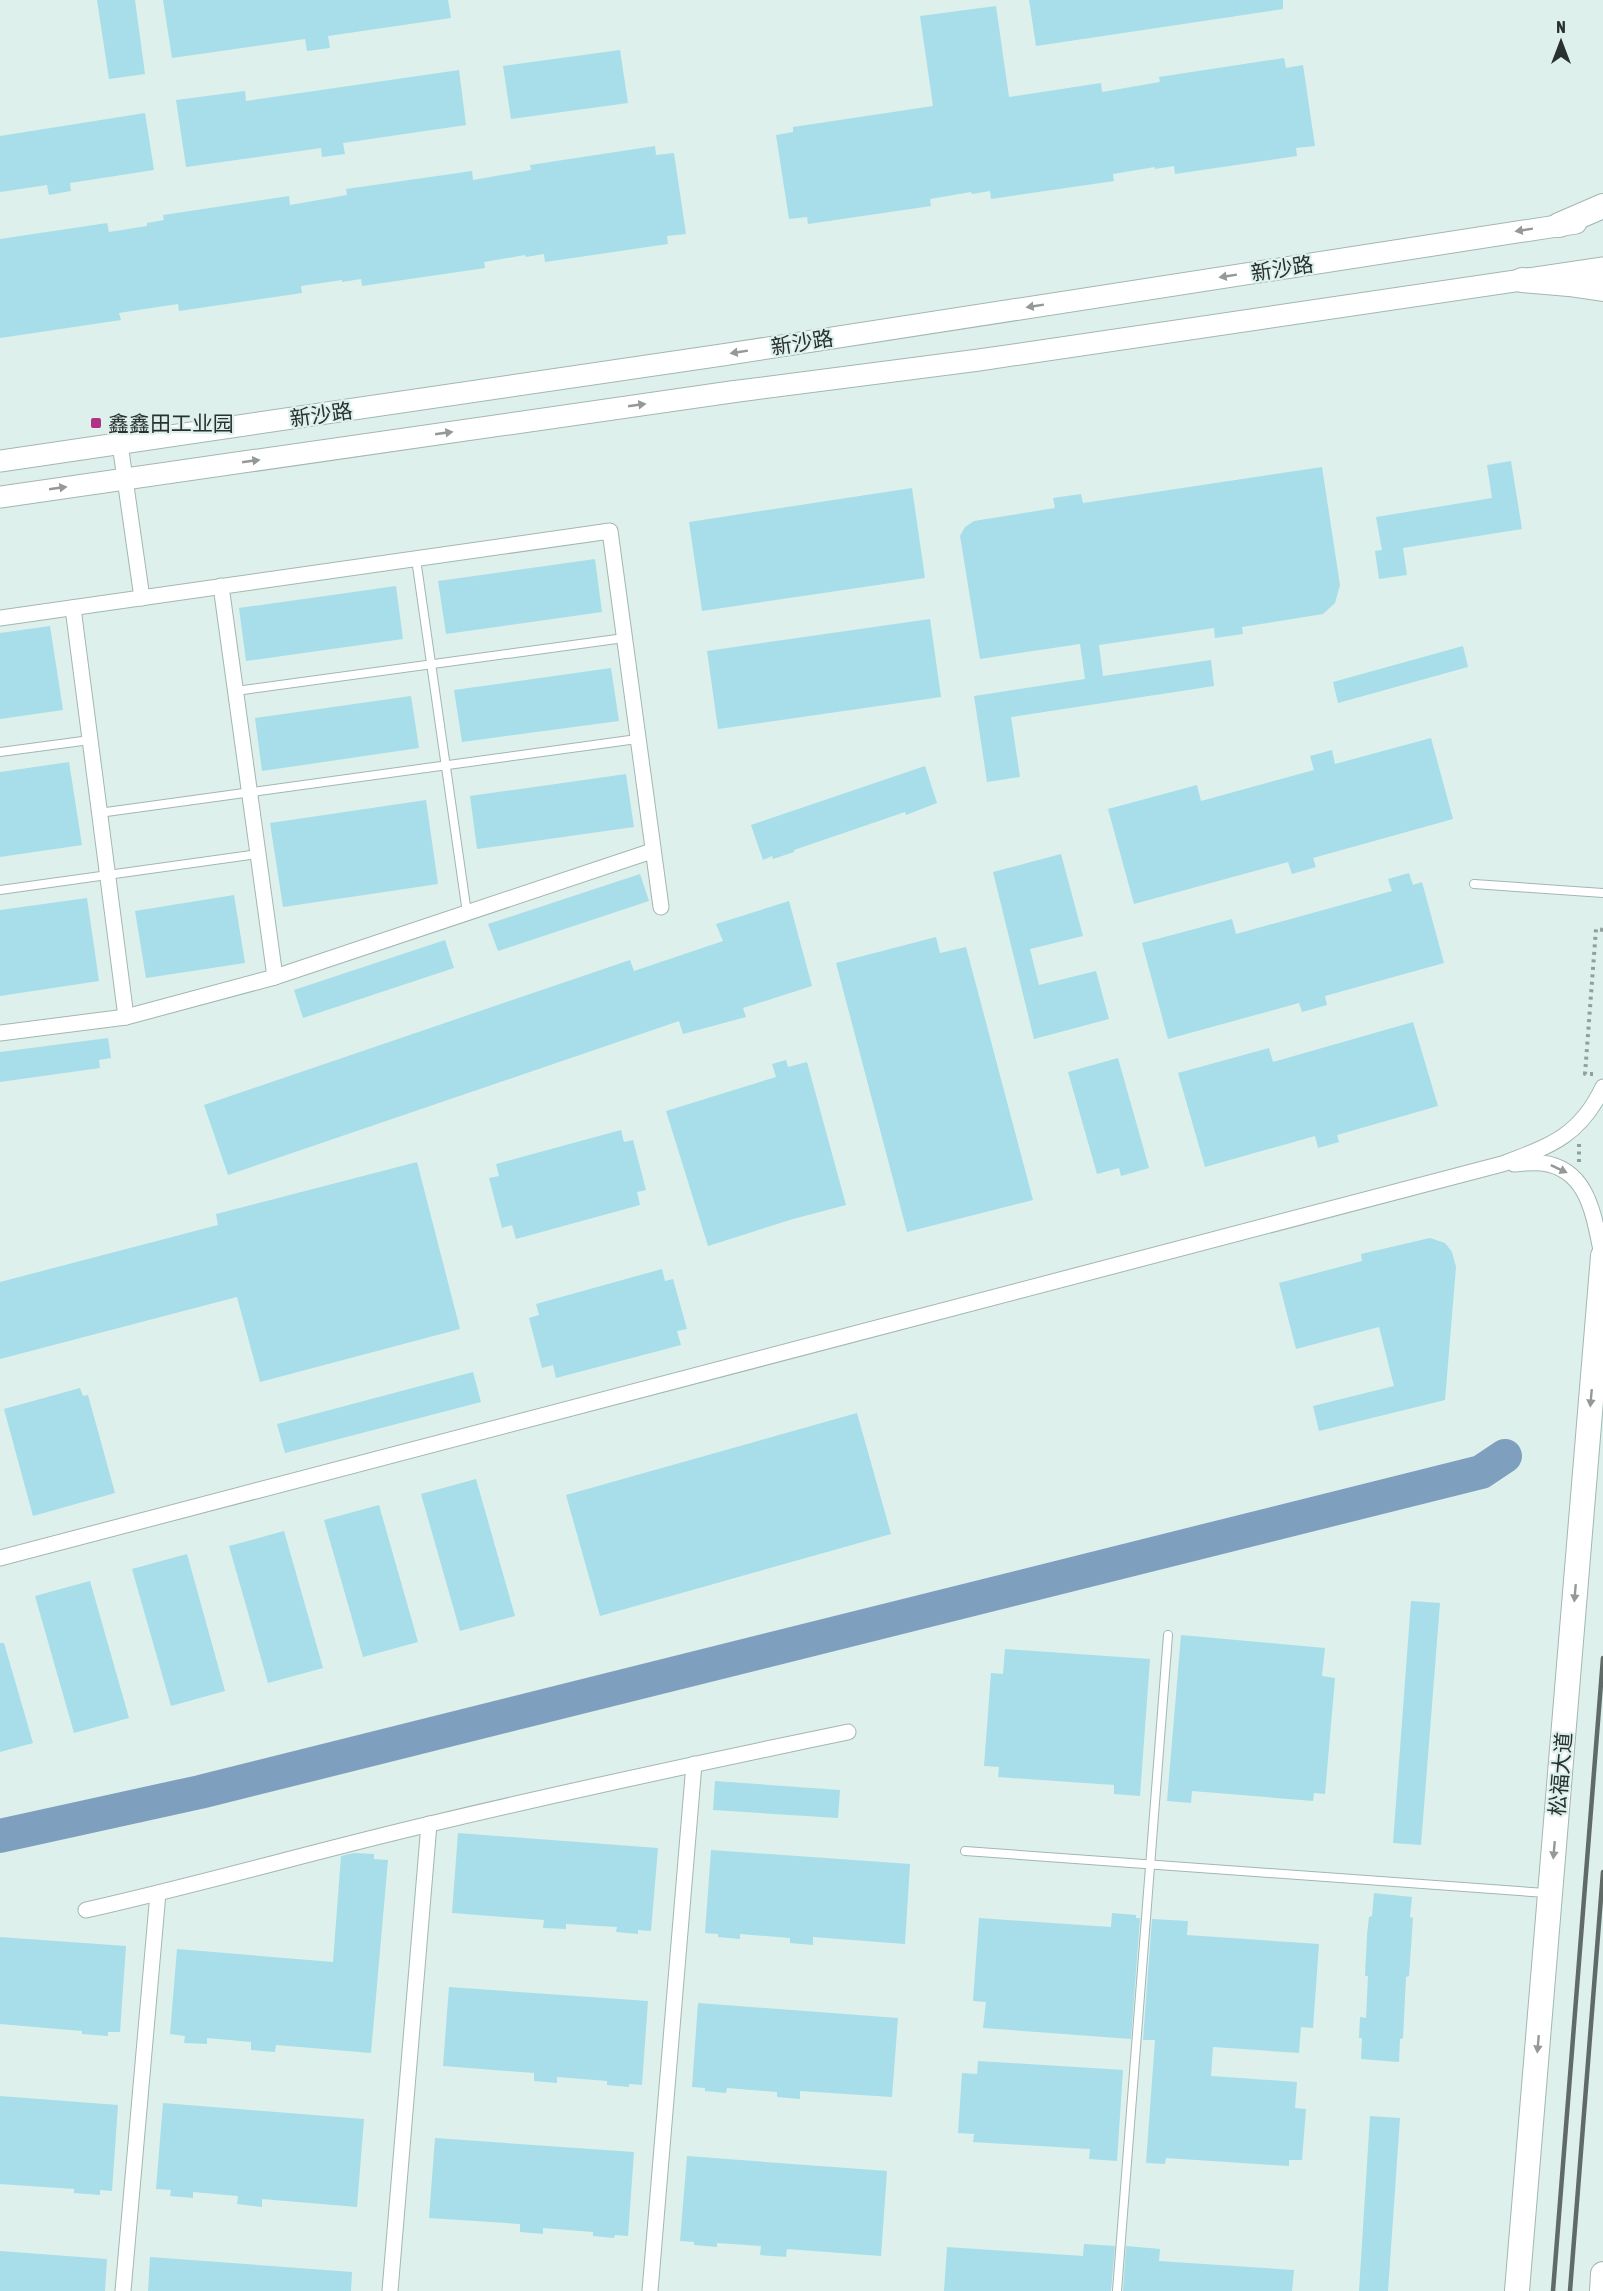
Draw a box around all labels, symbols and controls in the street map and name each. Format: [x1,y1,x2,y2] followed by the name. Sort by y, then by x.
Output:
[1531,12,1591,72] north arrow
[1556,18,1566,36] text: N
[1515,226,1534,235] one-way arrow
[1249,251,1315,285] street label: 新沙路
[1218,272,1237,281] one-way arrow
[1026,302,1045,311] one-way arrow
[769,325,835,359] street label: 新沙路
[729,348,748,357] one-way arrow
[288,398,354,430] street label: 新沙路
[628,401,647,410] one-way arrow
[108,411,234,435] place label: 鑫鑫田工业园
[89,416,103,430] marker: 鑫鑫田工业园
[435,428,454,437] one-way arrow
[242,456,261,465] one-way arrow
[49,484,68,493] one-way arrow
[1551,1165,1568,1174] one-way arrow
[1586,1389,1596,1408] one-way arrow
[1570,1583,1580,1602] one-way arrow
[1544,1731,1576,1817] street label: 松福大道
[1549,1840,1559,1859] one-way arrow
[1533,2035,1542,2054] one-way arrow

